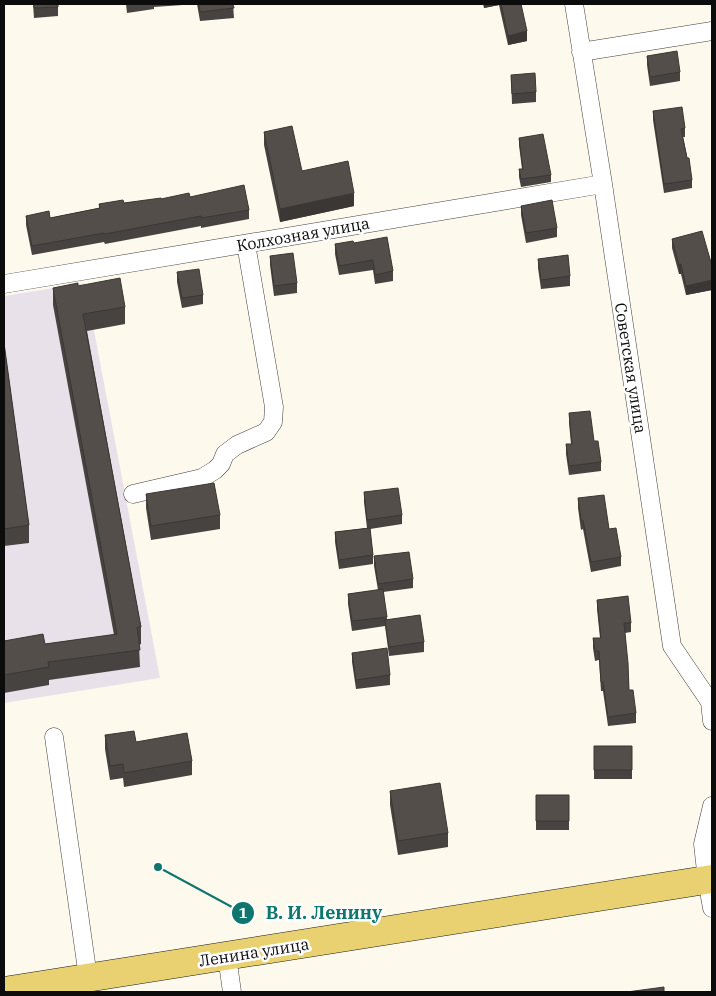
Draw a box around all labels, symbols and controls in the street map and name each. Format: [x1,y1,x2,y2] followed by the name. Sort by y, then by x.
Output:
[235,212,371,256] street label: Колхозная улица
[611,301,651,435] street label: Советская улица
[230,897,392,930] callout: В. И. Ленину
[266,901,383,924] text: В. И. Ленину
[238,903,248,922] text: 1
[198,933,311,971] street label: Ленина улица

